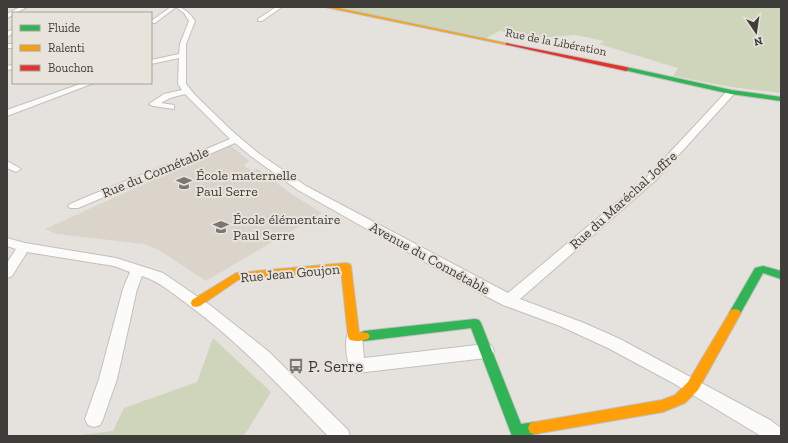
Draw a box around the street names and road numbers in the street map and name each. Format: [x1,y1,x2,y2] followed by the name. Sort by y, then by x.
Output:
[504,25,608,59] street label: Rue de la Libération
[99,143,211,202] street label: Rue du Connétable
[566,147,681,253] street label: Rue du Maréchal Joffre
[367,218,493,299] street label: Avenue du Connétable
[239,261,341,286] street label: Rue Jean Goujon

